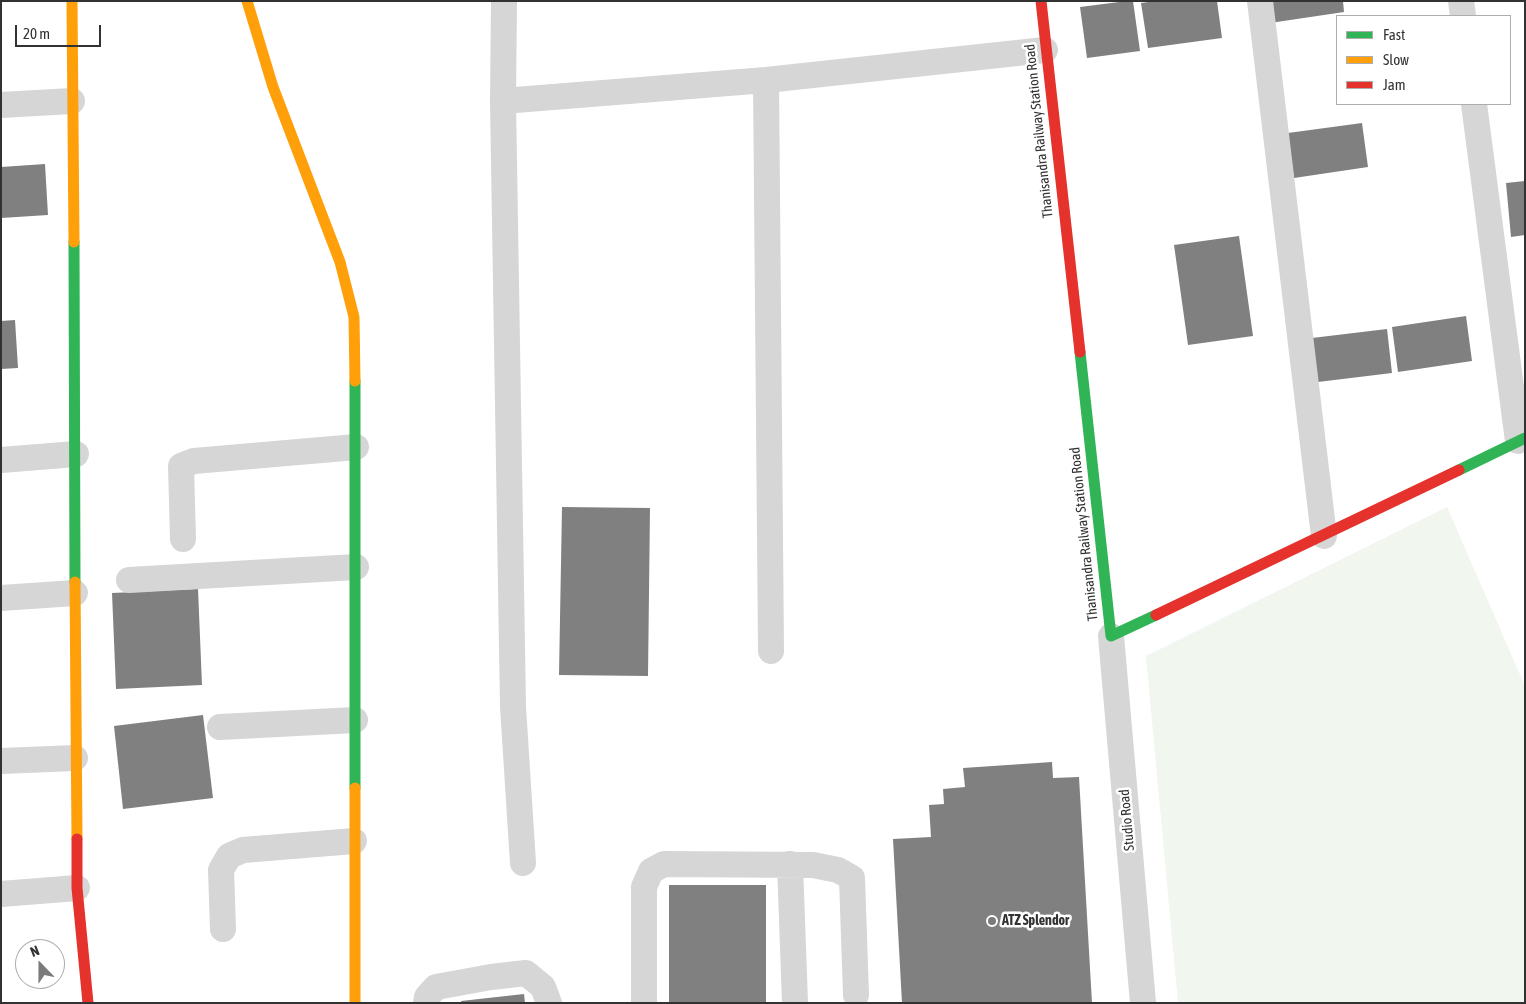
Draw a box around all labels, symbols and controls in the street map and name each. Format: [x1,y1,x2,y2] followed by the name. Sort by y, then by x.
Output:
[18,15,104,47] scale bar
[1336,15,1511,105] legend
[23,25,50,42] text: 20 m
[1383,26,1405,43] text: Fast
[1022,43,1056,219] street label: Thanisandra Railway Station Road
[1383,51,1409,68] text: Slow
[1383,76,1406,93] text: Jam
[1067,446,1101,622] street label: Thanisandra Railway Station Road
[1116,789,1138,851] street label: Studio Road
[1002,913,1069,929] place label: ATZ Splendor
[986,915,998,927] marker: ATZ Splendor
[15,939,65,989] north arrow
[28,942,42,960] text: N

